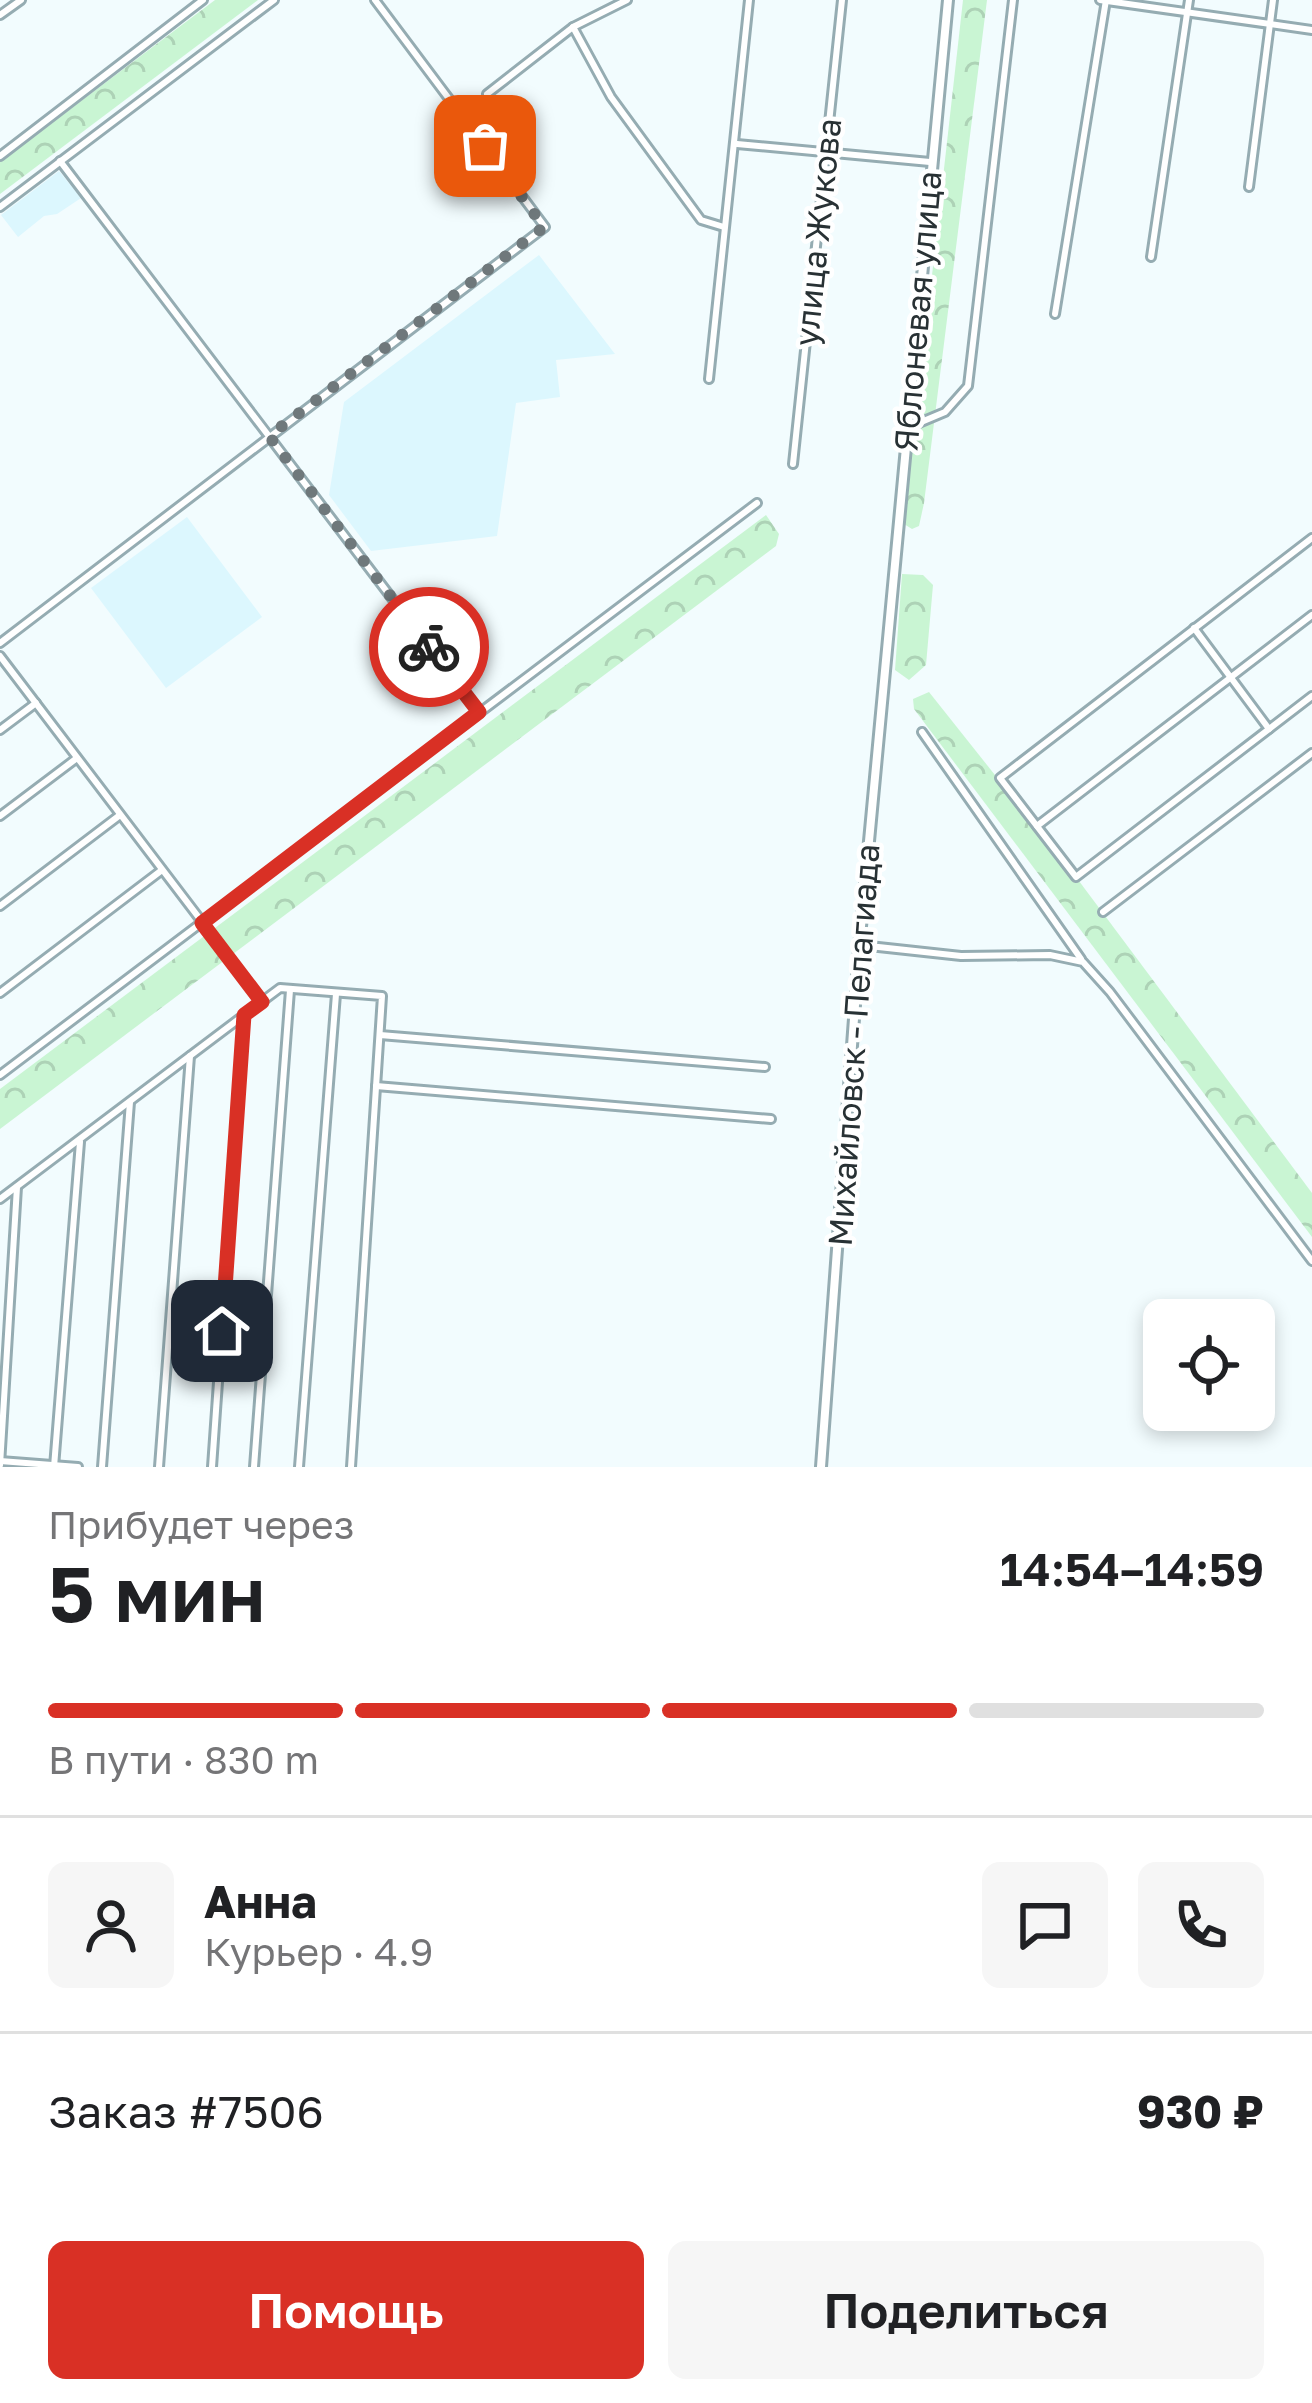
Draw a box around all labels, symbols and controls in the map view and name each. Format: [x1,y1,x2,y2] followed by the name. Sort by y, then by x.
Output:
[434,95,536,197] pin
[452,113,518,179] icon: bag
[786,116,848,348] street label: улица Жукова
[885,169,949,453] street label: Яблоневая улица
[369,587,489,707] courier
[396,614,462,680] icon: bike
[819,842,887,1248] street label: Михайловск - Пелагиада
[171,1280,273,1382] pin
[189,1298,255,1364] icon: home
[1143,1299,1275,1431] map controls
[1143,1299,1275,1431] button: locate
[48,1501,354,1548] text: Прибудет через
[1000,1542,1264,1596] text: 14:54–14:59
[48,1546,266,1639] text: 5 мин
[48,1736,319,1783] text: В пути · 830 m
[48,1862,174,1988] button: person
[982,1862,1108,1988] button: chat
[1138,1862,1264,1988] button: phone
[204,1874,317,1928] text: Анна
[204,1928,433,1975] text: Курьер · 4.9
[48,2084,324,2138] text: Заказ #7506
[1137,2084,1264,2138] text: 930 ₽
[48,2241,644,2379] button: Помощь
[668,2241,1264,2379] button: Поделиться

